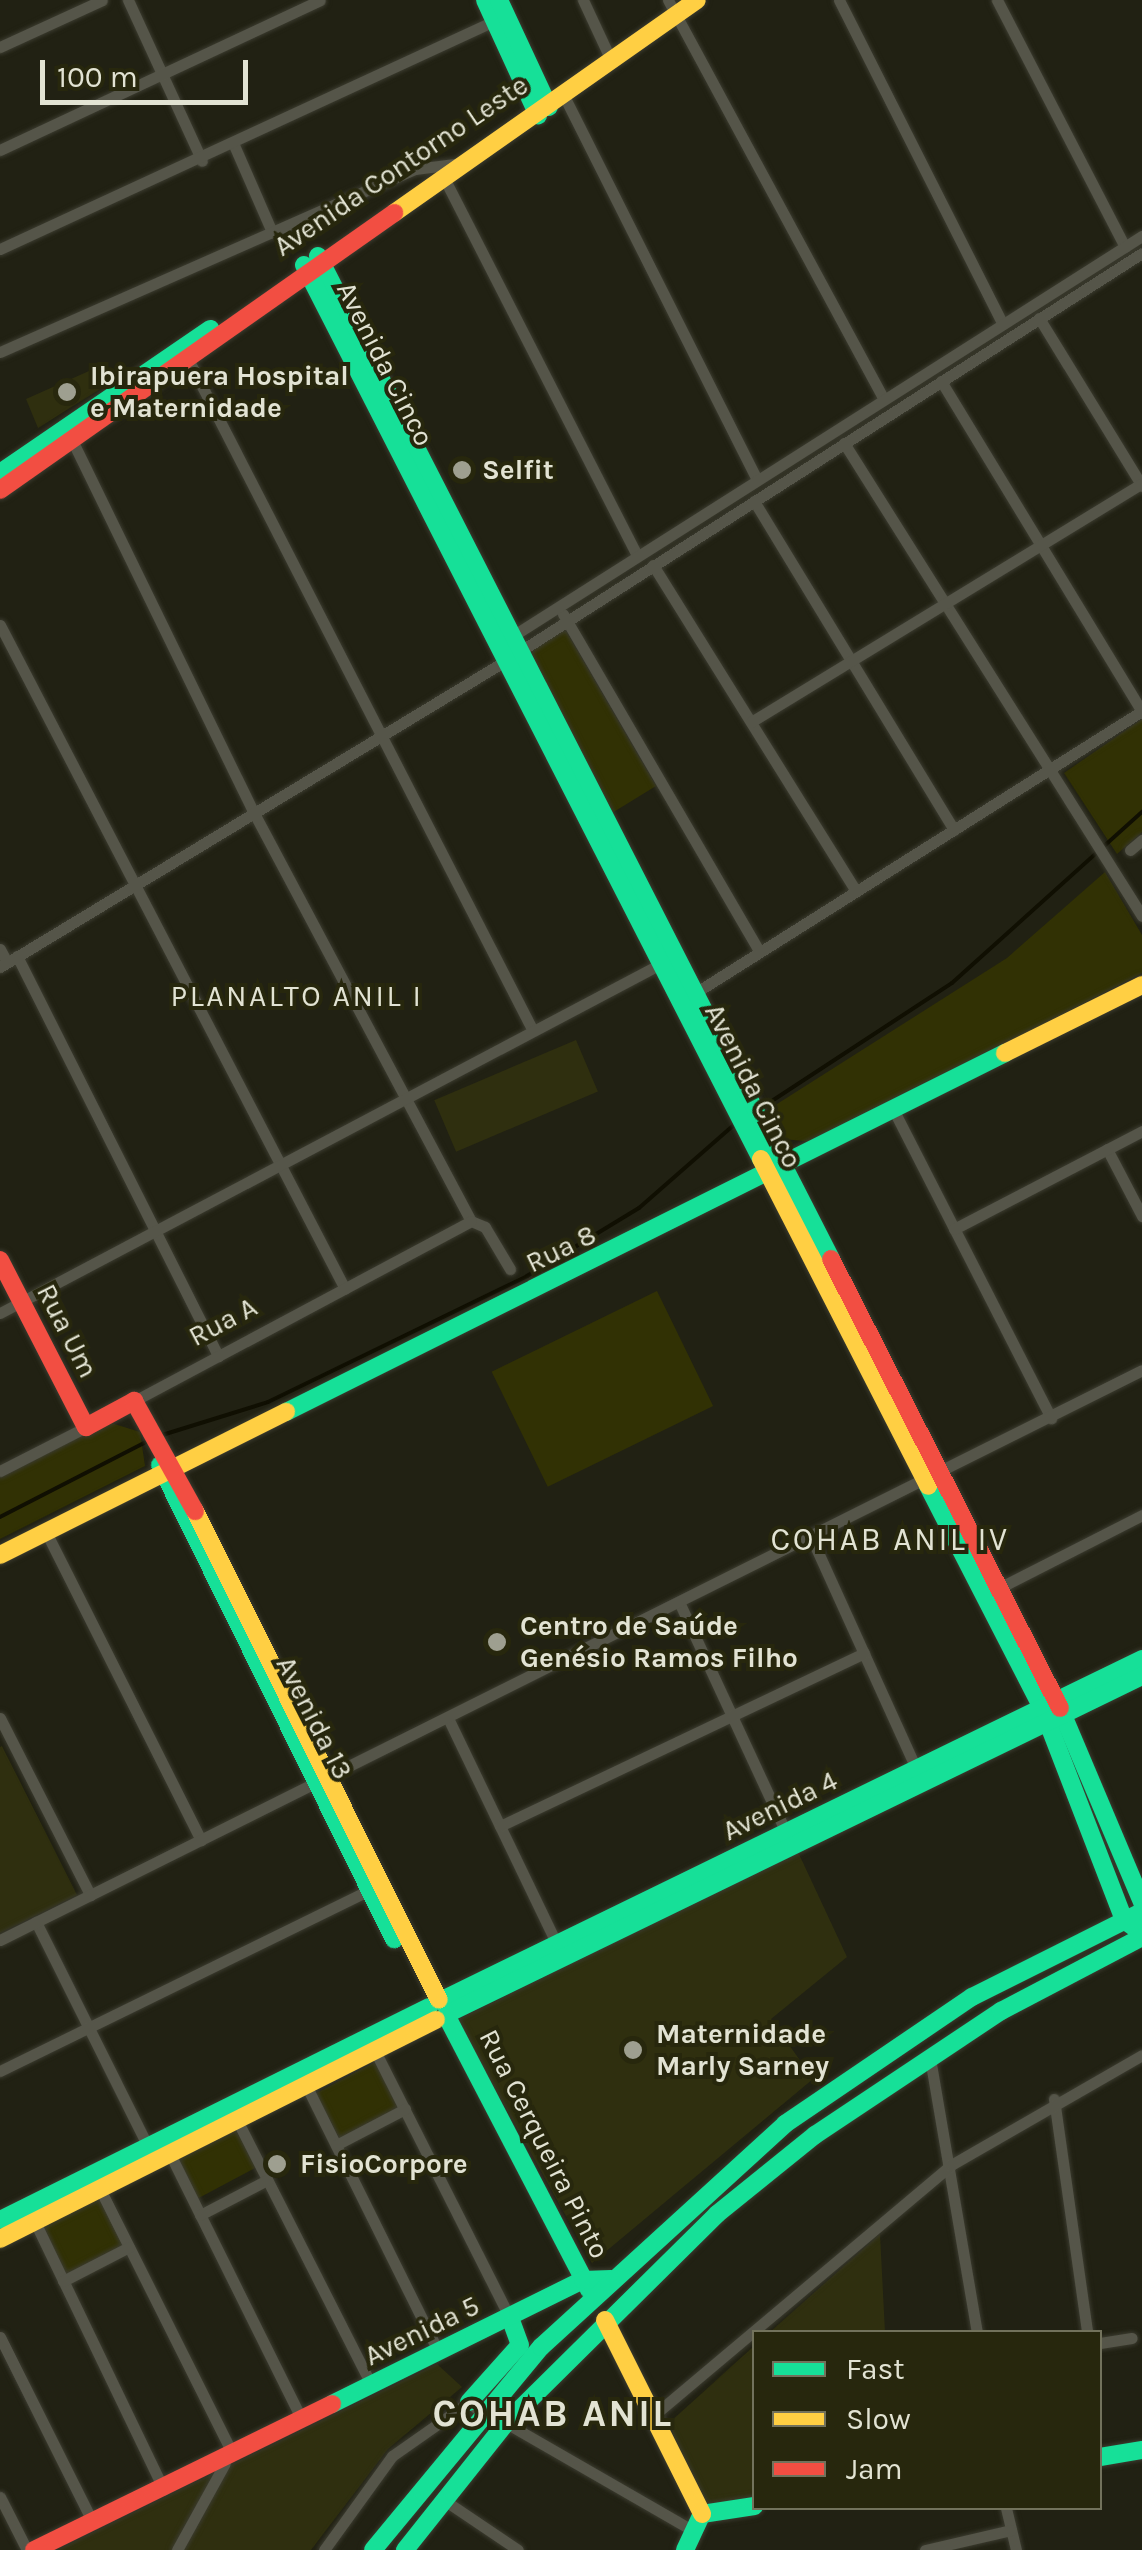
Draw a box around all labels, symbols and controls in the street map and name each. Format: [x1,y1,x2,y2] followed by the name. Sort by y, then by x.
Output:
[45,40,252,102] scale bar
[57,59,138,95] text: 100 m
[268,68,534,264] street label: Avenida Contorno Leste
[329,276,441,452] street label: Avenida Cinco
[90,359,349,425] place label: Ibirapuera Hospital e Maternidade
[54,379,80,405] marker: Ibirapuera Hospital e Maternidade
[482,453,554,487] place label: Selfit
[451,459,473,481] marker: Selfit
[171,978,423,1014] district label: PLANALTO ANIL I
[697,998,809,1174] street label: Avenida Cinco
[521,1218,601,1280] street label: Rua 8
[29,1279,105,1383] street label: Rua Um
[183,1290,263,1354] street label: Rua A
[771,1521,1009,1559] district label: COHAB ANIL IV
[520,1609,798,1675] place label: Centro de Saúde Genésio Ramos Filho
[484,1629,510,1655] marker: Centro de Saúde Genésio Ramos Filho
[269,1651,359,1785] street label: Avenida 13
[717,1764,843,1848] street label: Avenida 4
[656,2017,829,2083] place label: Maternidade Marly Sarney
[472,2024,616,2264] street label: Rua Cerqueira Pinto
[620,2037,646,2063] marker: Maternidade Marly Sarney
[300,2147,468,2181] place label: FisioCorpore
[264,2151,290,2177] marker: FisioCorpore
[359,2289,485,2373] street label: Avenida 5
[752,2330,1102,2510] legend
[846,2351,905,2387] text: Fast
[432,2391,674,2437] district label: COHAB ANIL
[846,2401,911,2437] text: Slow
[846,2451,903,2487] text: Jam

